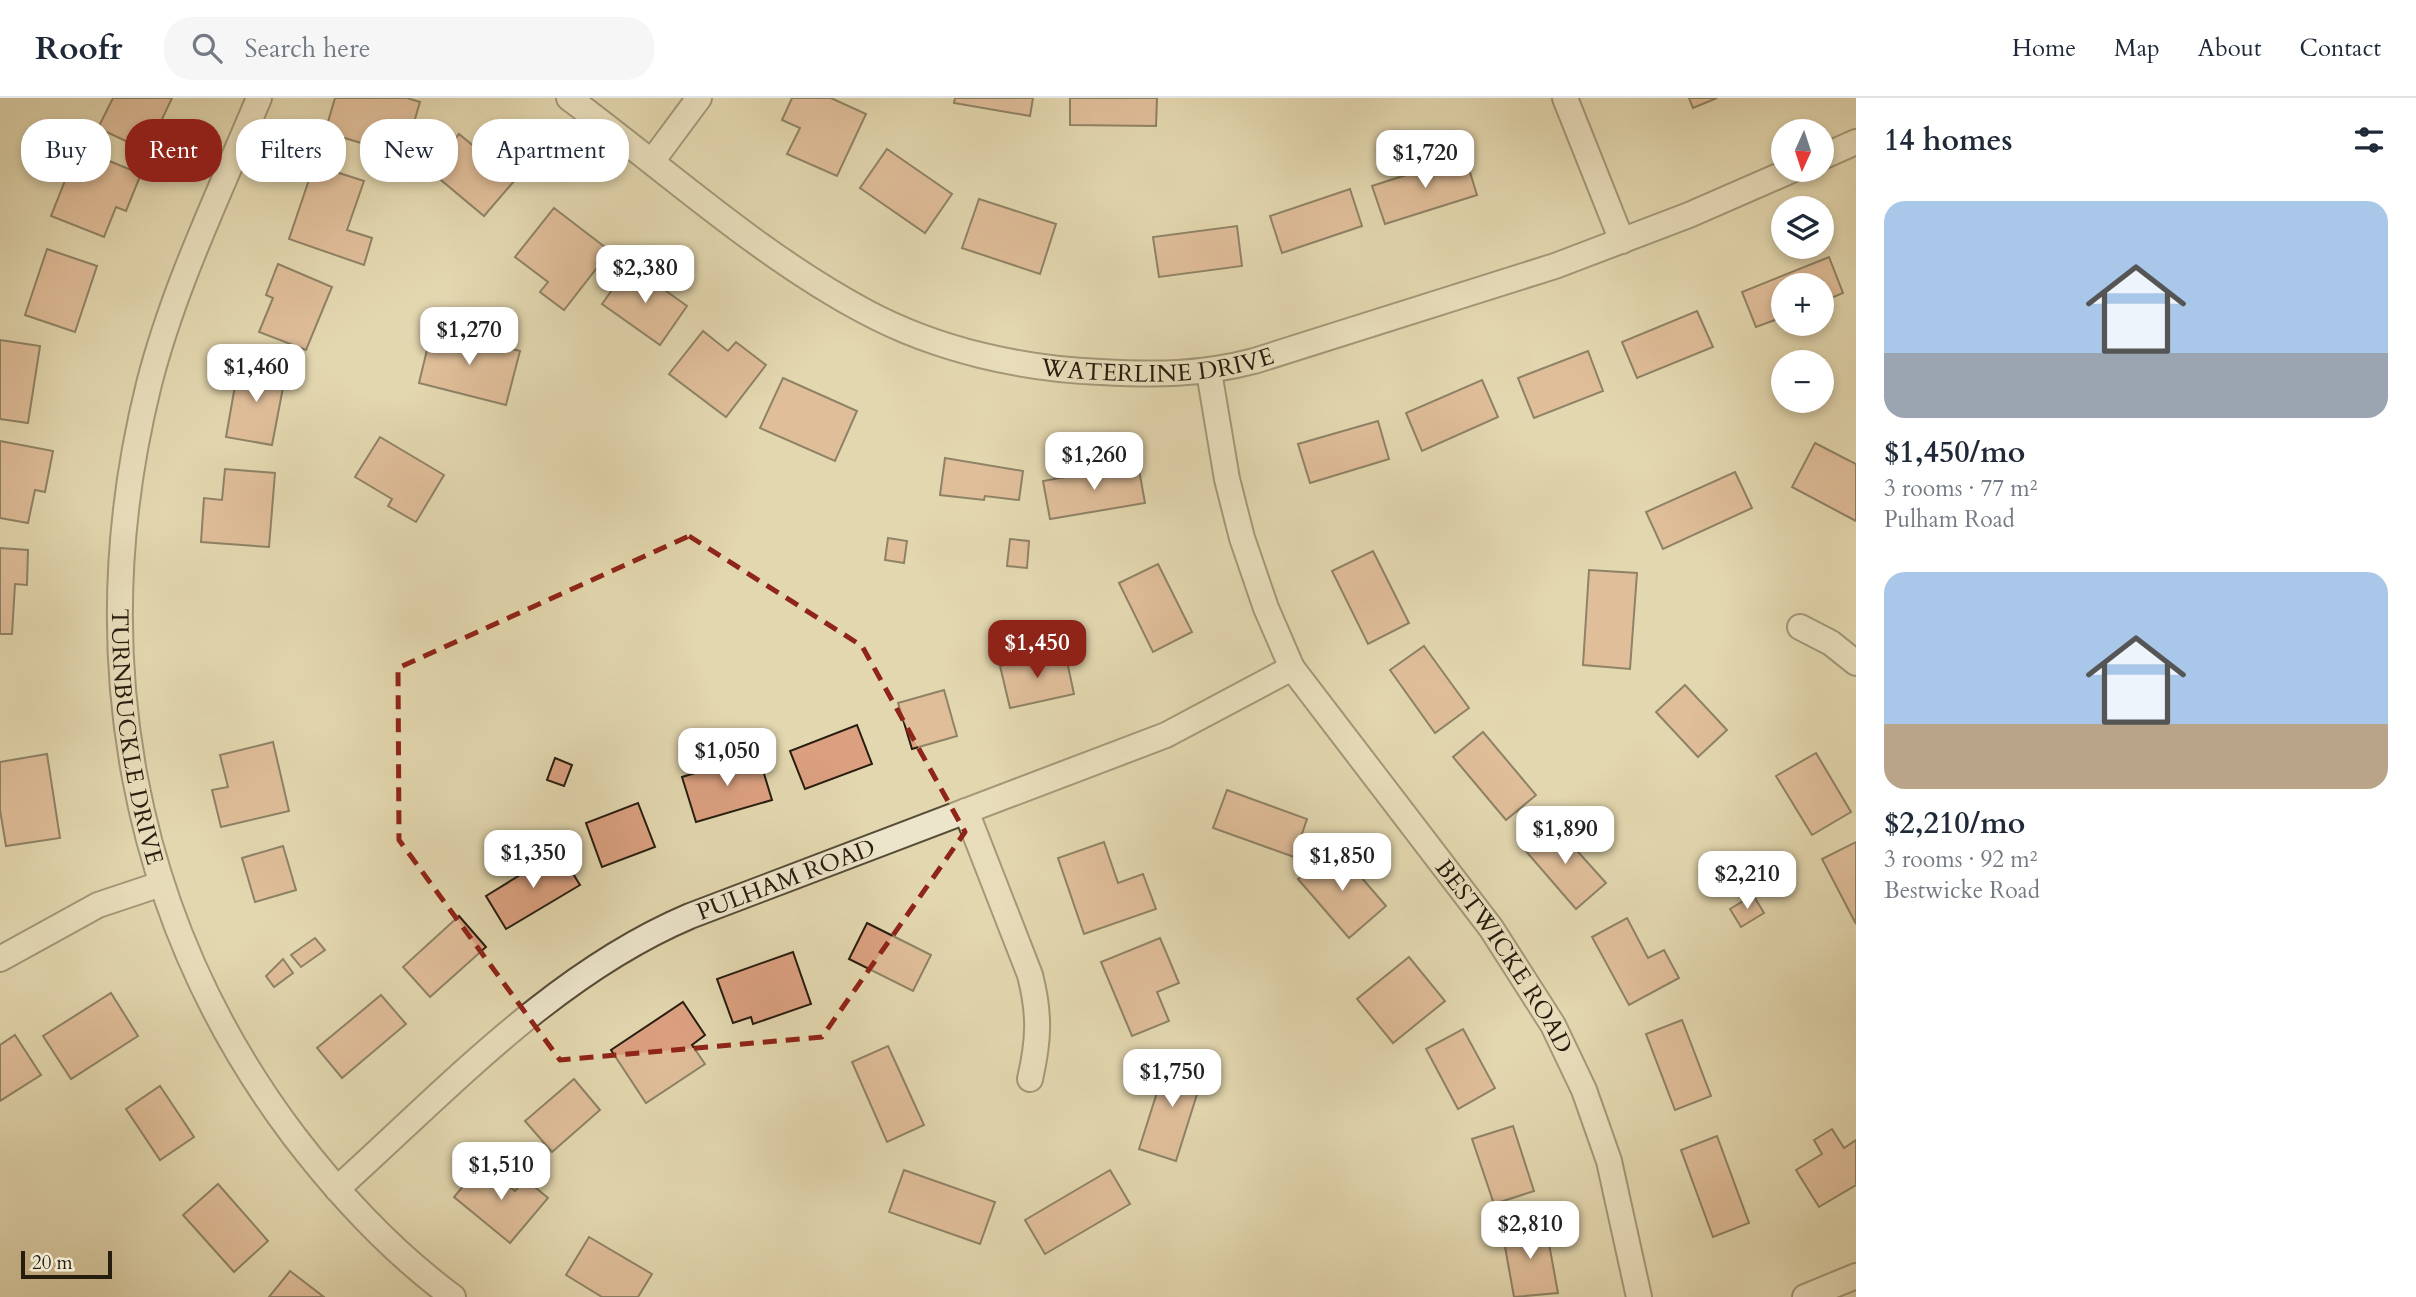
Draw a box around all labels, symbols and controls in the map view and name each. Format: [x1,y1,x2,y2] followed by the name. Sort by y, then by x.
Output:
[164,17,654,80] search box
[35,26,122,71] text: Roofr
[188,29,226,67] icon: search
[244,31,370,66] text: Search here
[2012,32,2076,65] text: Home
[2114,32,2160,65] text: Map
[2198,32,2262,65] text: About
[2300,32,2381,65] text: Contact
[21,119,111,182] chip: Buy
[125,119,222,182] chip: Rent
[236,119,346,182] chip: Filters
[360,119,458,182] chip: New
[472,119,629,182] chip: Apartment
[1771,119,1834,182] north arrow
[1771,119,1834,413] map controls
[1884,120,2013,161] text: 14 homes
[2350,121,2388,159] icon: filters
[1368,130,1482,190] pin: $1,720
[1392,137,1458,168] text: $1,720
[1771,196,1834,259] button: layers
[588,246,702,305] pin: $2,380
[2073,246,2199,372] icon: home
[612,252,678,283] text: $2,380
[1771,273,1834,336] button: +
[412,308,526,367] pin: $1,270
[436,314,502,345] text: $1,270
[1038,339,1278,390] street label: WATERLINE DRIVE
[199,344,313,404] pin: $1,460
[1771,350,1834,413] button: −
[223,351,289,382] text: $1,460
[1037,432,1151,492] pin: $1,260
[1884,432,2025,473] text: $1,450/mo
[1061,439,1127,470] text: $1,260
[1884,473,2037,504] text: 3 rooms · 77 m²
[1884,504,2015,535] text: Pulham Road
[103,608,172,869] street label: TURNBUCKLE DRIVE
[2073,617,2199,743] icon: home
[980,620,1094,680] pin: $1,450
[1004,627,1070,658] text: $1,450
[670,728,784,788] pin: $1,050
[694,735,760,766] text: $1,050
[1884,803,2025,844] text: $2,210/mo
[1508,806,1622,866] pin: $1,890
[1532,813,1598,844] text: $1,890
[476,830,590,890] pin: $1,350
[692,831,880,929] street label: PULHAM ROAD
[1285,834,1399,893] pin: $1,850
[500,837,566,868] text: $1,350
[1309,840,1375,871] text: $1,850
[1884,844,2037,875] text: 3 rooms · 92 m²
[1428,852,1580,1058] street label: BESTWICKE ROAD
[1690,852,1804,911] pin: $2,210
[1714,858,1780,889] text: $2,210
[1884,875,2040,906] text: Bestwicke Road
[1115,1049,1229,1109] pin: $1,750
[1139,1056,1205,1087] text: $1,750
[444,1142,558,1202] pin: $1,510
[468,1149,534,1180] text: $1,510
[1473,1202,1587,1261] pin: $2,810
[1497,1208,1563,1239] text: $2,810
[21,1248,112,1280] scale bar
[32,1250,73,1276] text: 20 m

